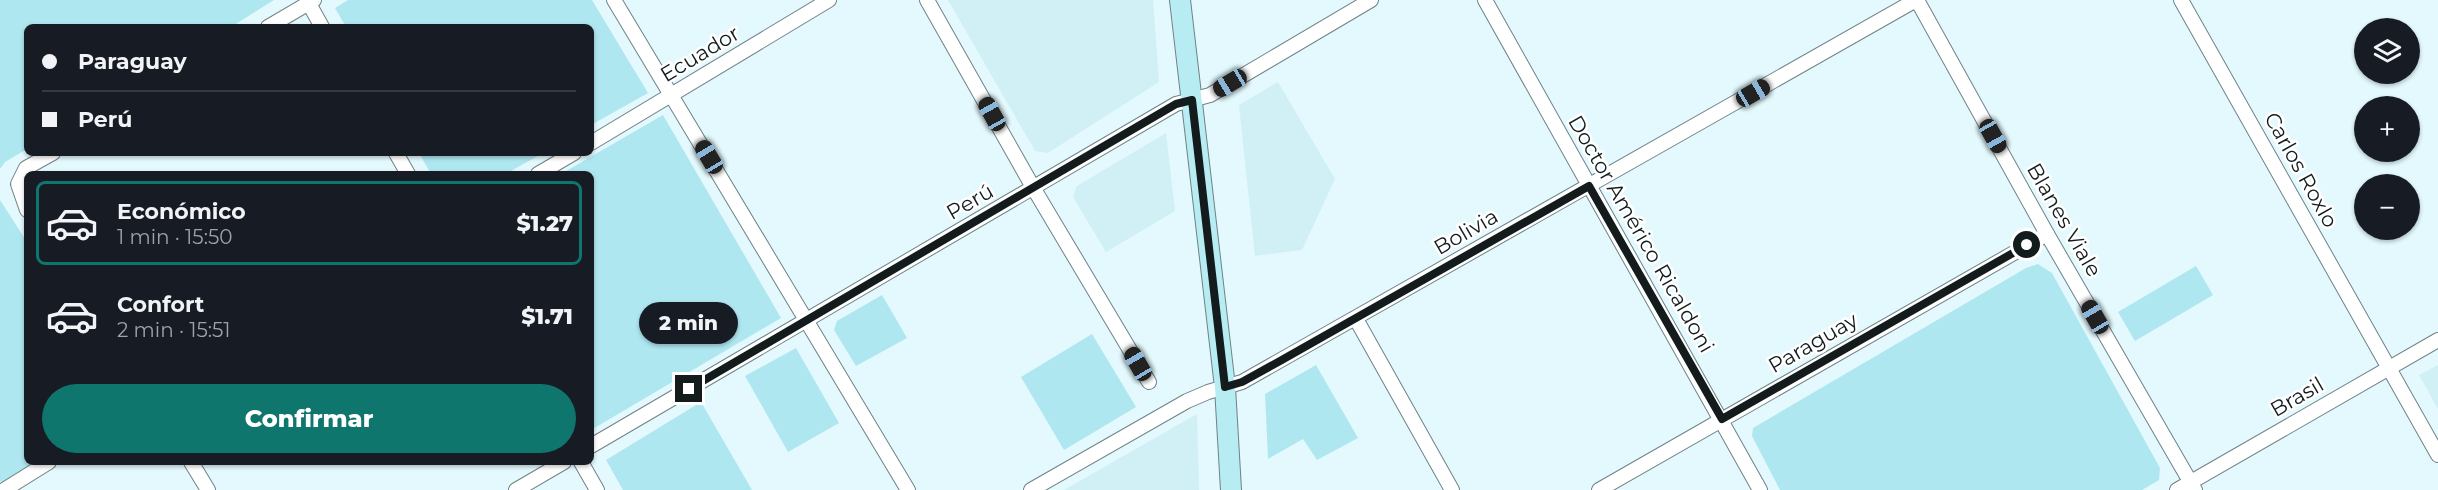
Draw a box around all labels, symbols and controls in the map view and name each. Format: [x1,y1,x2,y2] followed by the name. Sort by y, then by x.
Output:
[2354,18,2420,240] map controls
[2354,18,2420,84] button: layers
[656,20,744,87] street label: Ecuador
[78,48,187,75] text: Paraguay
[1210,66,1250,100] car
[1733,76,1773,110] car
[975,94,1009,134] car
[2354,96,2420,162] button: +
[78,106,132,133] text: Perú
[2259,108,2343,232] street label: Carlos Roxlo
[1563,111,1720,357] street label: Doctor Américo Ricaldoni
[1976,116,2010,156] car
[692,137,726,177] car
[2022,158,2107,281] street label: Blanes Viale
[2354,174,2420,240] button: −
[942,178,998,225] street label: Perú
[45,196,99,250] icon: car
[117,198,246,225] text: Económico
[1429,203,1502,260] street label: Bolivia
[517,210,573,237] text: $1.27
[117,225,232,249] text: 1 min · 15:50
[2013,231,2040,258] route start
[45,289,99,343] icon: car
[117,291,204,318] text: Confort
[2078,297,2112,337] car
[640,302,738,344] callout: 2 min
[521,303,573,330] text: $1.71
[1764,307,1862,378] street label: Paraguay
[659,311,718,335] text: 2 min
[117,318,231,342] text: 2 min · 15:51
[1121,344,1155,384] car
[2266,371,2328,422] street label: Brasil
[675,375,702,402] route end
[42,384,576,453] button: Confirmar

